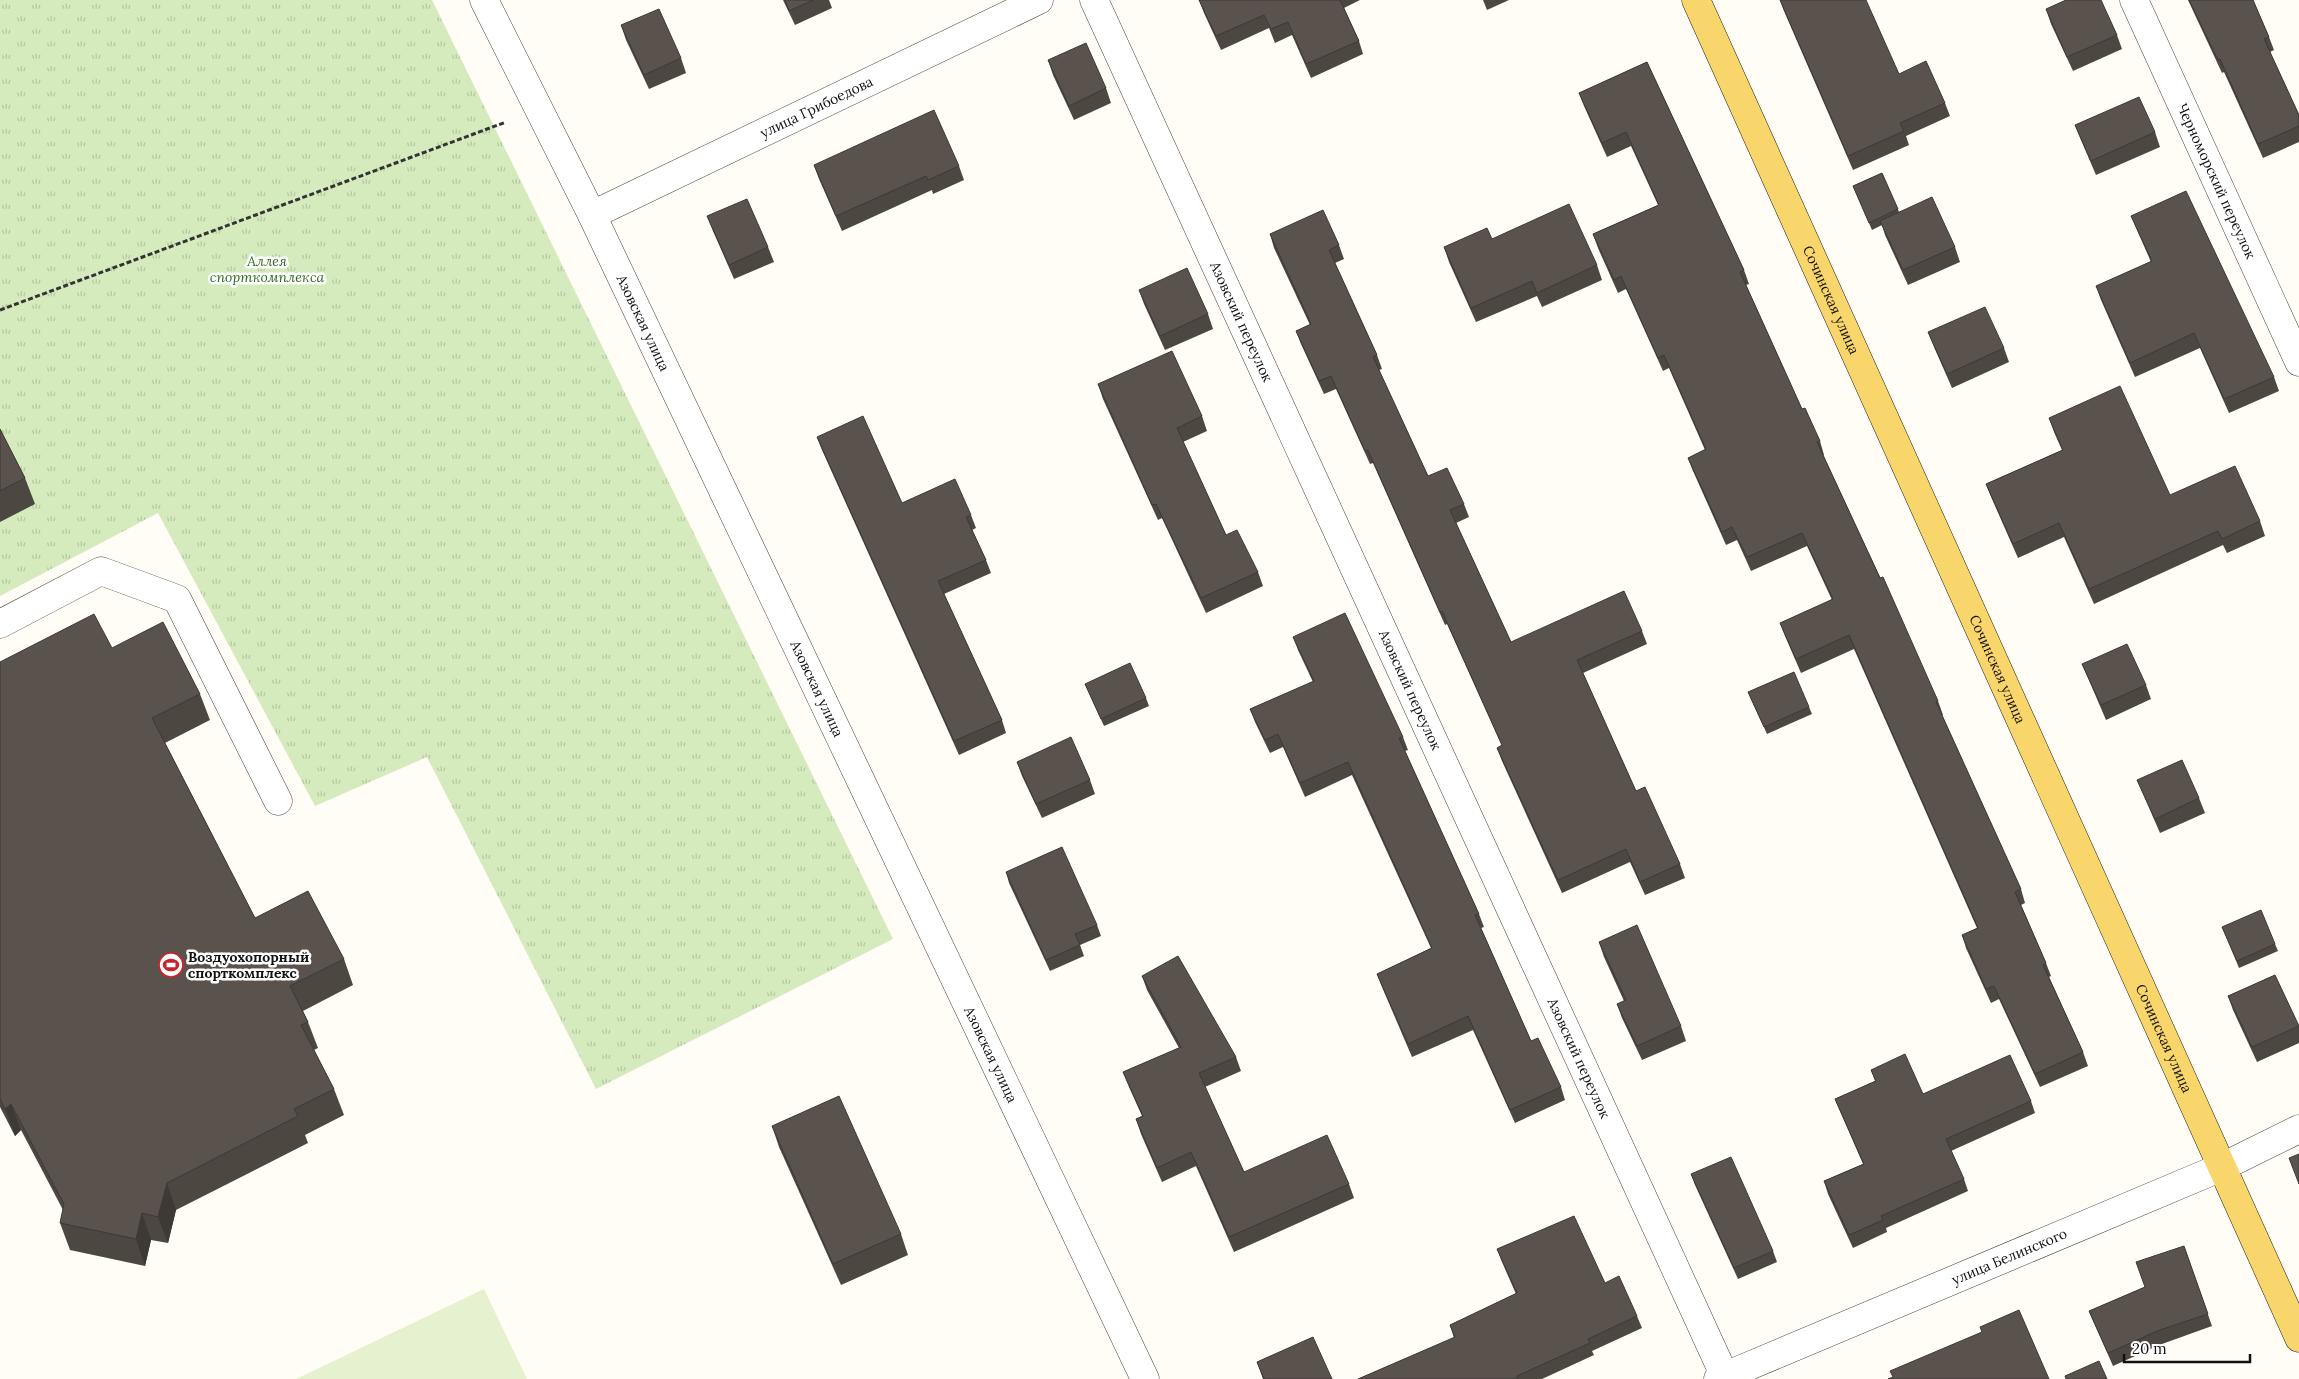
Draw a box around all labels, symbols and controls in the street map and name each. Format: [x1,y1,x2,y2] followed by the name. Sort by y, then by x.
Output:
[757,72,876,142] street label: улица Грибоедова
[2173,100,2260,262] street label: Черноморский переулок
[1799,243,1863,357] street label: Сочинская улица
[210,252,325,286] park label: Аллея спорткомплекса
[1206,258,1277,385] street label: Азовский переулок
[612,271,674,374] street label: Азовская улица
[1965,612,2030,726] street label: Сочинская улица
[1374,626,1446,753] street label: Азовский переулок
[786,637,848,740] street label: Азовская улица
[188,948,309,982] place label: Воздуохопорный спорткомплекс
[158,952,184,978] sports icon: Воздуохопорный спорткомплекс
[2132,981,2196,1096] street label: Сочинская улица
[1543,994,1615,1122] street label: Азовский переулок
[960,1002,1021,1106] street label: Азовская улица
[1949,1224,2070,1289] street label: улица Белинского
[2124,1332,2250,1364] scale bar
[2132,1339,2167,1358] text: 20 m

